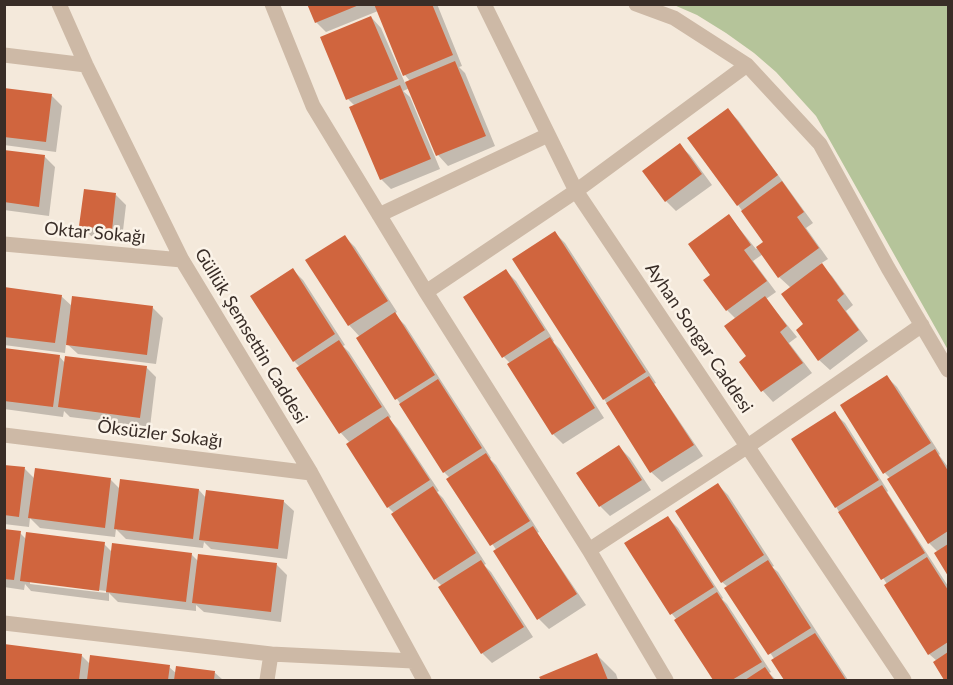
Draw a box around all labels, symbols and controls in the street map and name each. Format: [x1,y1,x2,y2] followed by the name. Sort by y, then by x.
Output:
[43,218,147,248] street label: Oktar Sokağı
[190,244,312,428] street label: Güllük Şemsettin Caddesi
[641,259,757,417] street label: Ayhan Songar Caddesi
[96,416,224,452] street label: Öksüzler Sokağı

